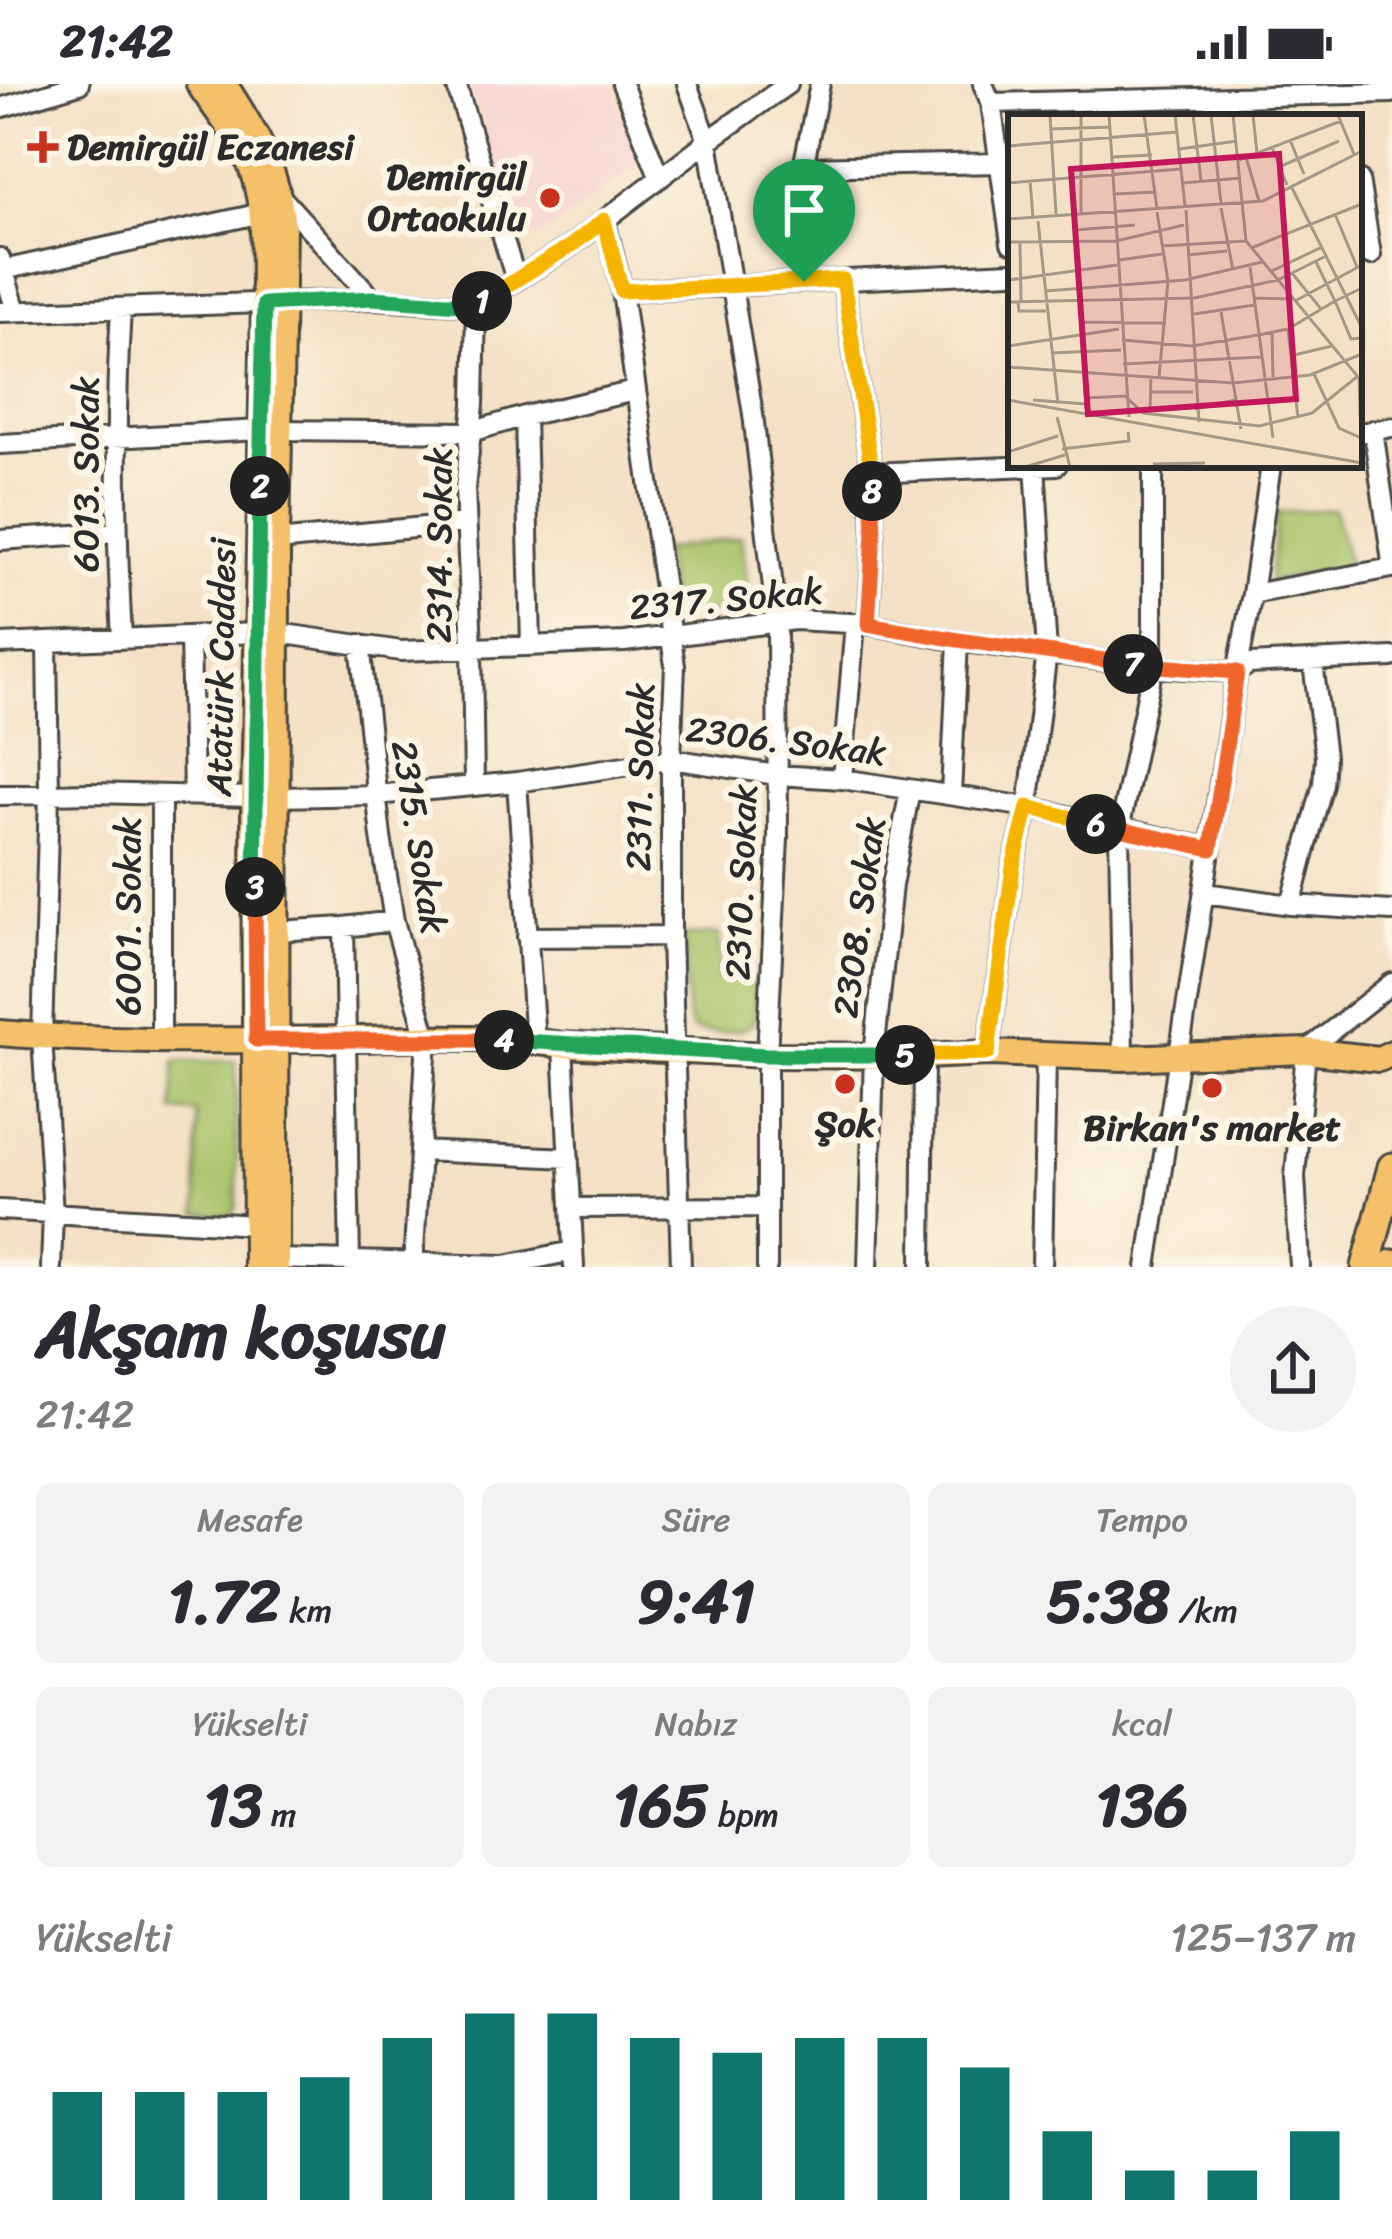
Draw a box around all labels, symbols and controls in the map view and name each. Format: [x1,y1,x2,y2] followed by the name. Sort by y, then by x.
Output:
[60,2,173,82] text: 21:42
[1008,114,1362,468] inset map
[67,115,356,179] place label: Demirgül Eczanesi
[30,134,56,160] marker: Demirgül Eczanesi
[368,145,528,250] place label: Demirgül Ortaokulu
[753,159,855,282] pin
[771,177,837,243] icon: arrive
[537,185,563,211] marker: Demirgül Ortaokulu
[452,271,512,331] pin: 1
[475,272,489,330] text: 1
[54,376,118,572] street label: 6013. Sokak
[407,447,471,643] street label: 2314. Sokak
[230,456,290,516] pin: 2
[250,457,270,515] text: 2
[842,461,902,521] pin: 8
[862,462,882,520] text: 8
[187,536,255,798] street label: Atatürk Caddesi
[627,559,825,639] street label: 2317. Sokak
[1103,634,1163,694] pin: 7
[1124,635,1142,693] text: 7
[606,682,674,872] street label: 2311. Sokak
[682,697,890,785] street label: 2306. Sokak
[372,735,466,939] street label: 2315. Sokak
[706,783,776,981] street label: 2310. Sokak
[1066,794,1126,854] pin: 6
[1087,795,1105,853] text: 6
[813,812,905,1022] street label: 2308. Sokak
[96,817,160,1015] street label: 6001. Sokak
[225,857,285,917] pin: 3
[246,858,264,916] text: 3
[474,1010,534,1070] pin: 4
[494,1011,514,1069] text: 4
[875,1025,935,1085] pin: 5
[895,1026,915,1084] text: 5
[832,1071,858,1097] marker: Şok
[1199,1075,1225,1101] marker: Birkan's market
[814,1092,876,1156] place label: Şok
[1083,1096,1341,1160] place label: Birkan's market
[36,1276,446,1393] text: Akşam koşusu
[1230,1306,1356,1432] button: share
[36,1380,134,1449] text: 21:42
[197,1491,303,1549] text: Mesafe
[662,1491,730,1549] text: Süre
[1096,1491,1188,1549] text: Tempo
[168,1549,281,1655] text: 1.72
[637,1549,755,1655] text: 9:41
[1046,1549,1170,1655] text: 5:38
[281,1582,332,1640] text: km
[1170,1582,1238,1640] text: /km
[193,1695,307,1753] text: Yükselti
[655,1695,737,1753] text: Nabız
[1112,1695,1172,1753] text: kcal
[204,1753,262,1859] text: 13
[613,1753,710,1859] text: 165
[1096,1753,1188,1859] text: 136
[262,1786,296,1844] text: m
[710,1786,779,1844] text: bpm
[36,1903,172,1972] text: Yükselti
[1170,1903,1356,1972] text: 125–137 m

